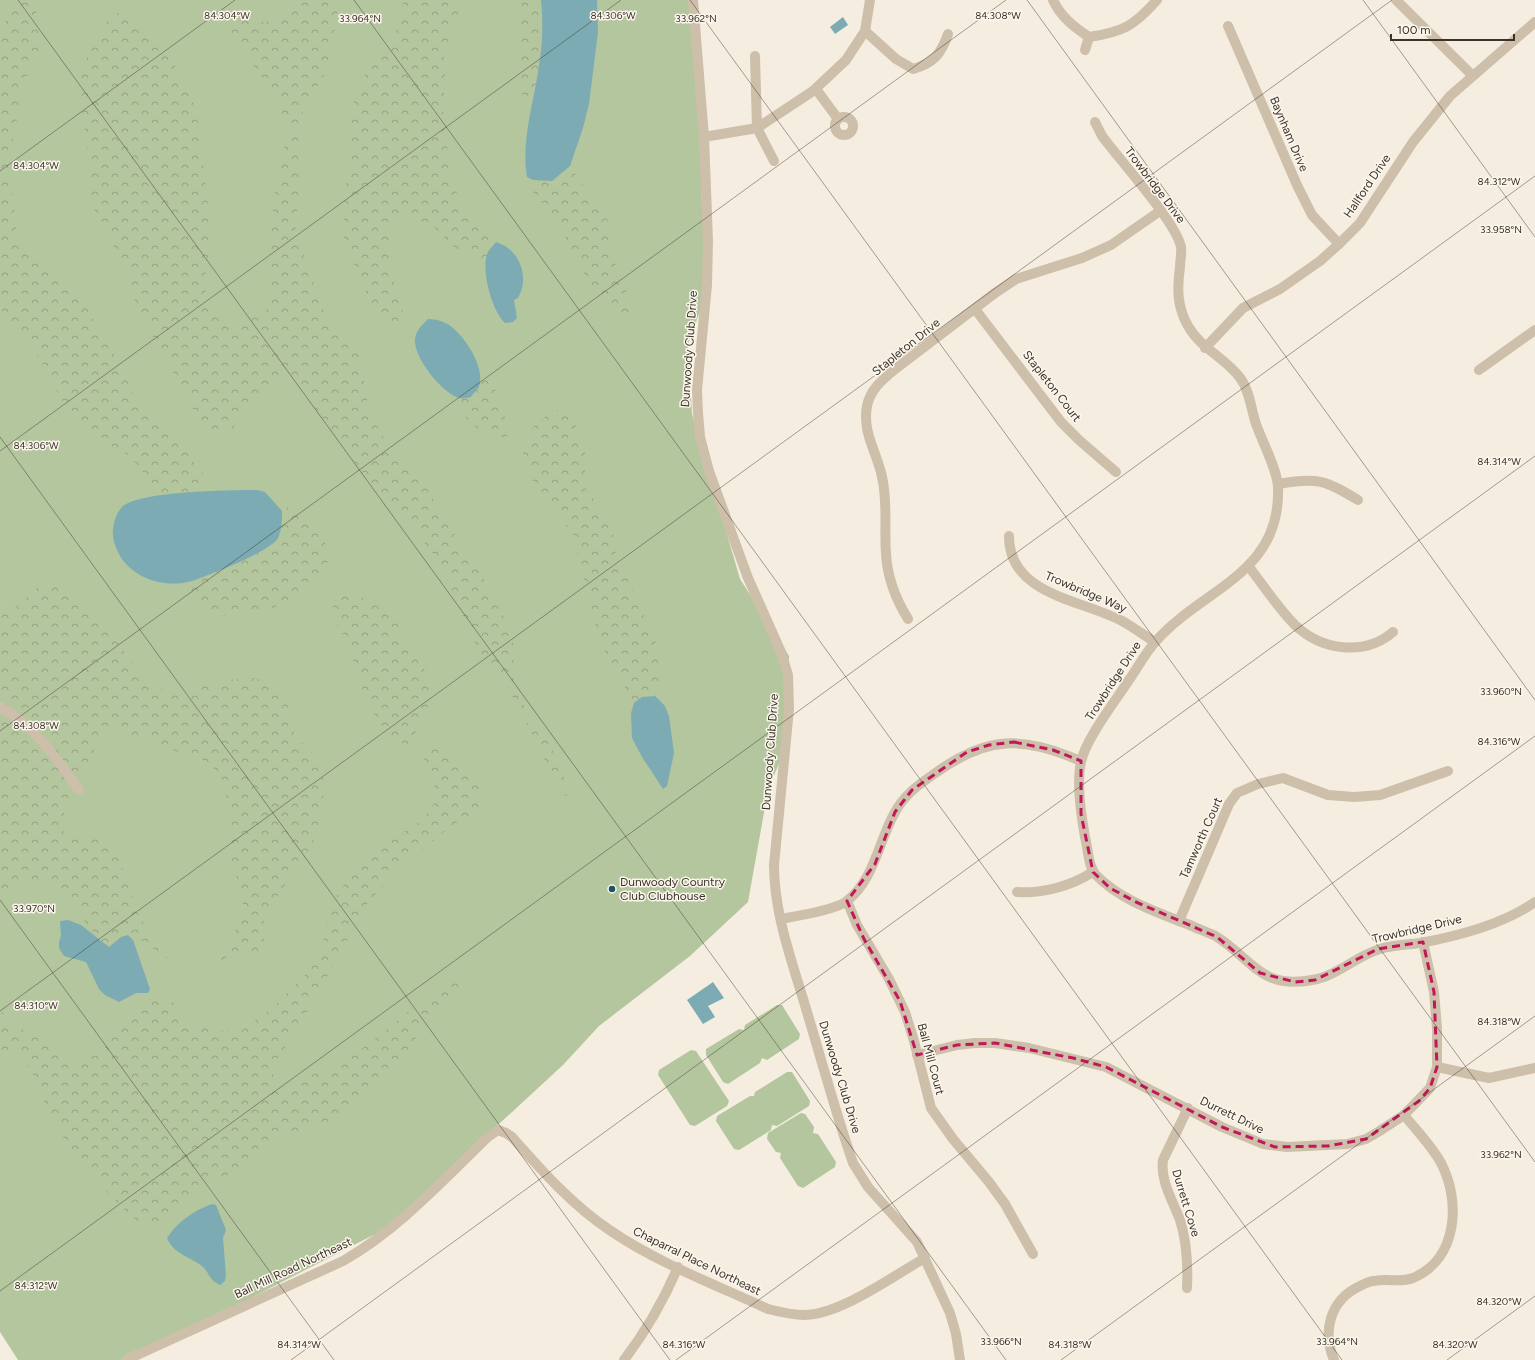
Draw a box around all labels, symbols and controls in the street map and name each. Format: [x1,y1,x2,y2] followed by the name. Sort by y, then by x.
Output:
[204,9,250,22] text: 84.304°W
[590,9,636,22] text: 84.306°W
[975,9,1021,22] text: 84.308°W
[339,12,381,25] text: 33.964°N
[675,12,717,25] text: 33.962°N
[1391,16,1514,42] scale bar
[1397,23,1431,37] text: 100 m
[1267,94,1311,174] street label: Baynham Drive
[1122,144,1188,226] street label: Trowbridge Drive
[1341,151,1394,220] street label: Hallford Drive
[13,159,59,172] text: 84.304°W
[1478,175,1521,188] text: 84.312°W
[1480,223,1522,236] text: 33.958°N
[678,290,700,408] street label: Dunwoody Club Drive
[869,315,943,379] street label: Stapleton Drive
[1020,348,1084,425] street label: Stapleton Court
[13,439,59,452] text: 84.306°W
[1477,455,1521,468] text: 84.314°W
[1043,569,1129,616] street label: Trowbridge Way
[1082,638,1144,723] street label: Trowbridge Drive
[1480,685,1522,698] text: 33.960°N
[759,693,781,811] street label: Dunwoody Club Drive
[13,719,59,732] text: 84.308°W
[1478,735,1521,748] text: 84.316°W
[1177,795,1225,881] street label: Tamworth Court
[620,875,726,903] place label: Dunwoody Country Club Clubhouse
[607,884,617,894] marker: Dunwoody Country Club Clubhouse
[13,902,55,915] text: 33.970°N
[1371,912,1464,946] street label: Trowbridge Drive
[14,999,58,1012] text: 84.310°W
[1477,1015,1521,1028] text: 84.318°W
[816,1019,864,1135] street label: Dunwoody Club Drive
[915,1022,947,1097] street label: Ball Mill Court
[1198,1093,1267,1137] street label: Durrett Drive
[1480,1148,1522,1161] text: 33.962°N
[1169,1168,1203,1239] street label: Durrett Cove
[631,1224,764,1298] street label: Chaparral Place Northeast
[232,1234,354,1301] street label: Ball Mill Road Northeast
[15,1279,58,1292] text: 84.312°W
[1476,1295,1522,1308] text: 84.320°W
[980,1335,1022,1348] text: 33.966°N
[1316,1335,1358,1348] text: 33.964°N
[277,1338,321,1351] text: 84.314°W
[663,1338,706,1351] text: 84.316°W
[1048,1338,1092,1351] text: 84.318°W
[1432,1338,1478,1351] text: 84.320°W

